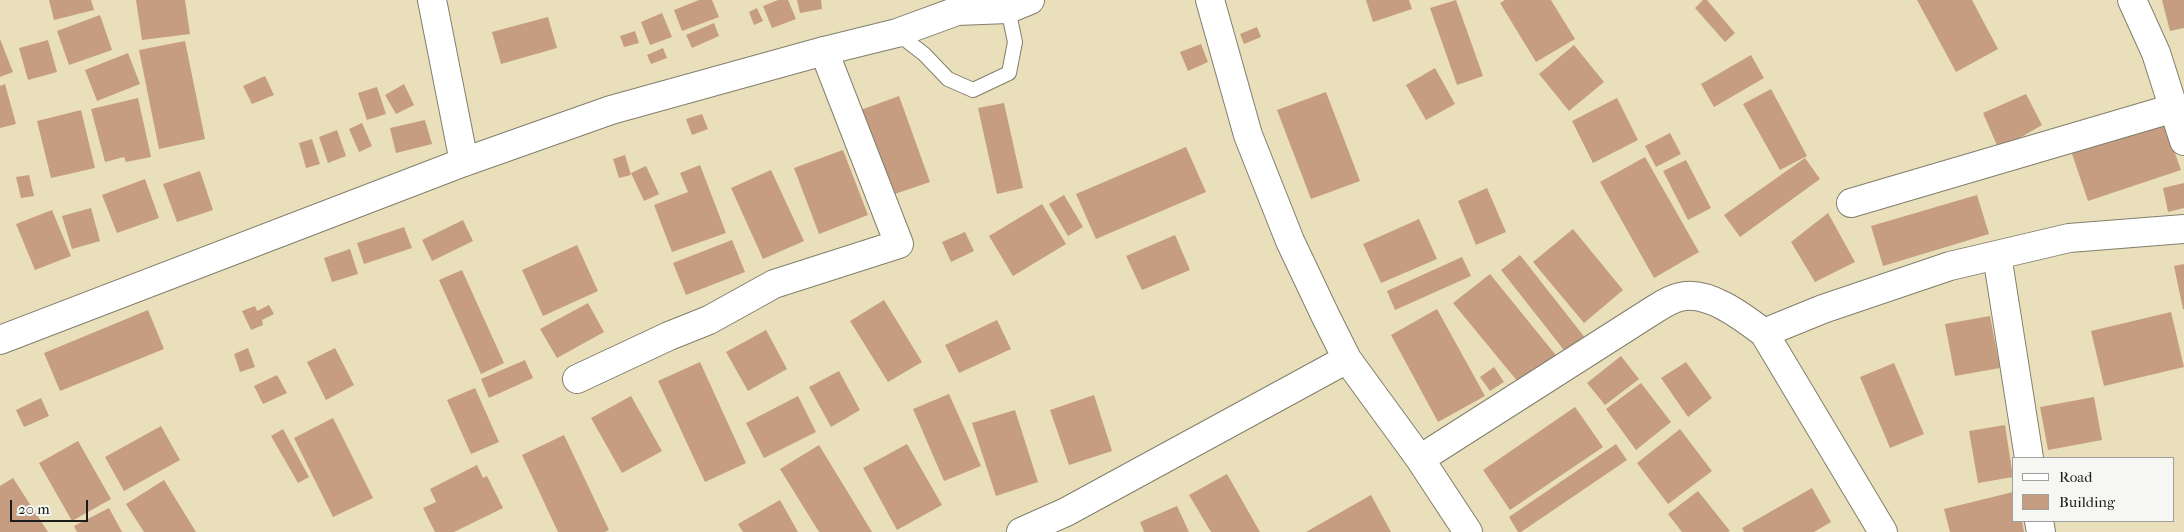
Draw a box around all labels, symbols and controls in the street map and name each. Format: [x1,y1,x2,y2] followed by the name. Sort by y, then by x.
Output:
[2012,457,2174,522] legend
[2059,468,2092,486] text: Road
[12,490,90,522] scale bar
[2059,493,2115,511] text: Building
[18,500,50,518] text: 20 m

